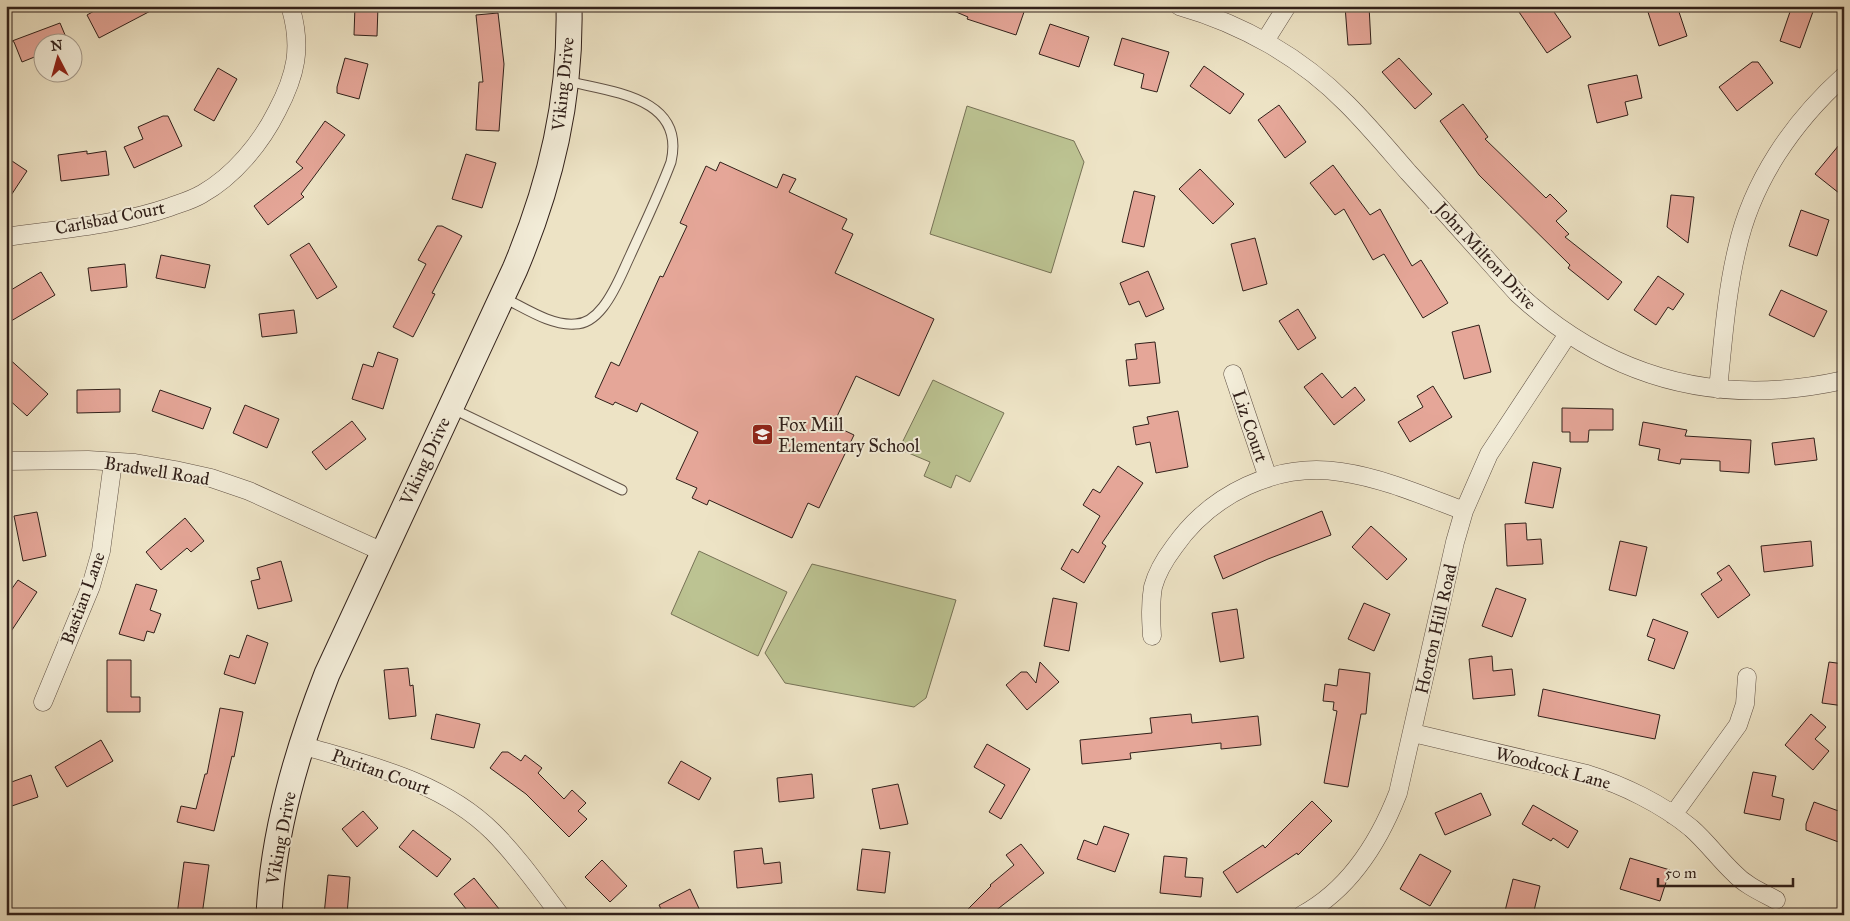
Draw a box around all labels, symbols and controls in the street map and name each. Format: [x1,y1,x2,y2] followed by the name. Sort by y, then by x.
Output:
[32,32,82,82] north arrow
[50,36,64,55] text: N
[547,36,580,133] street label: Viking Drive
[53,196,167,239] street label: Carlsbad Court
[1429,196,1541,315] street label: John Milton Drive
[1227,387,1273,465] street label: Liz Court
[395,414,456,510] street label: Viking Drive
[778,414,920,457] place label: Fox Mill Elementary School
[750,423,774,447] school or university icon: Fox Mill Elementary School
[103,452,211,490] street label: Bradwell Road
[56,549,110,647] street label: Bastian Lane
[1410,562,1462,696] street label: Horton Hill Road
[1493,742,1613,794] street label: Woodcock Lane
[329,744,434,800] street label: Puritan Court
[261,790,302,888] street label: Viking Drive
[1658,856,1792,888] scale bar
[1665,864,1697,882] text: 50 m

